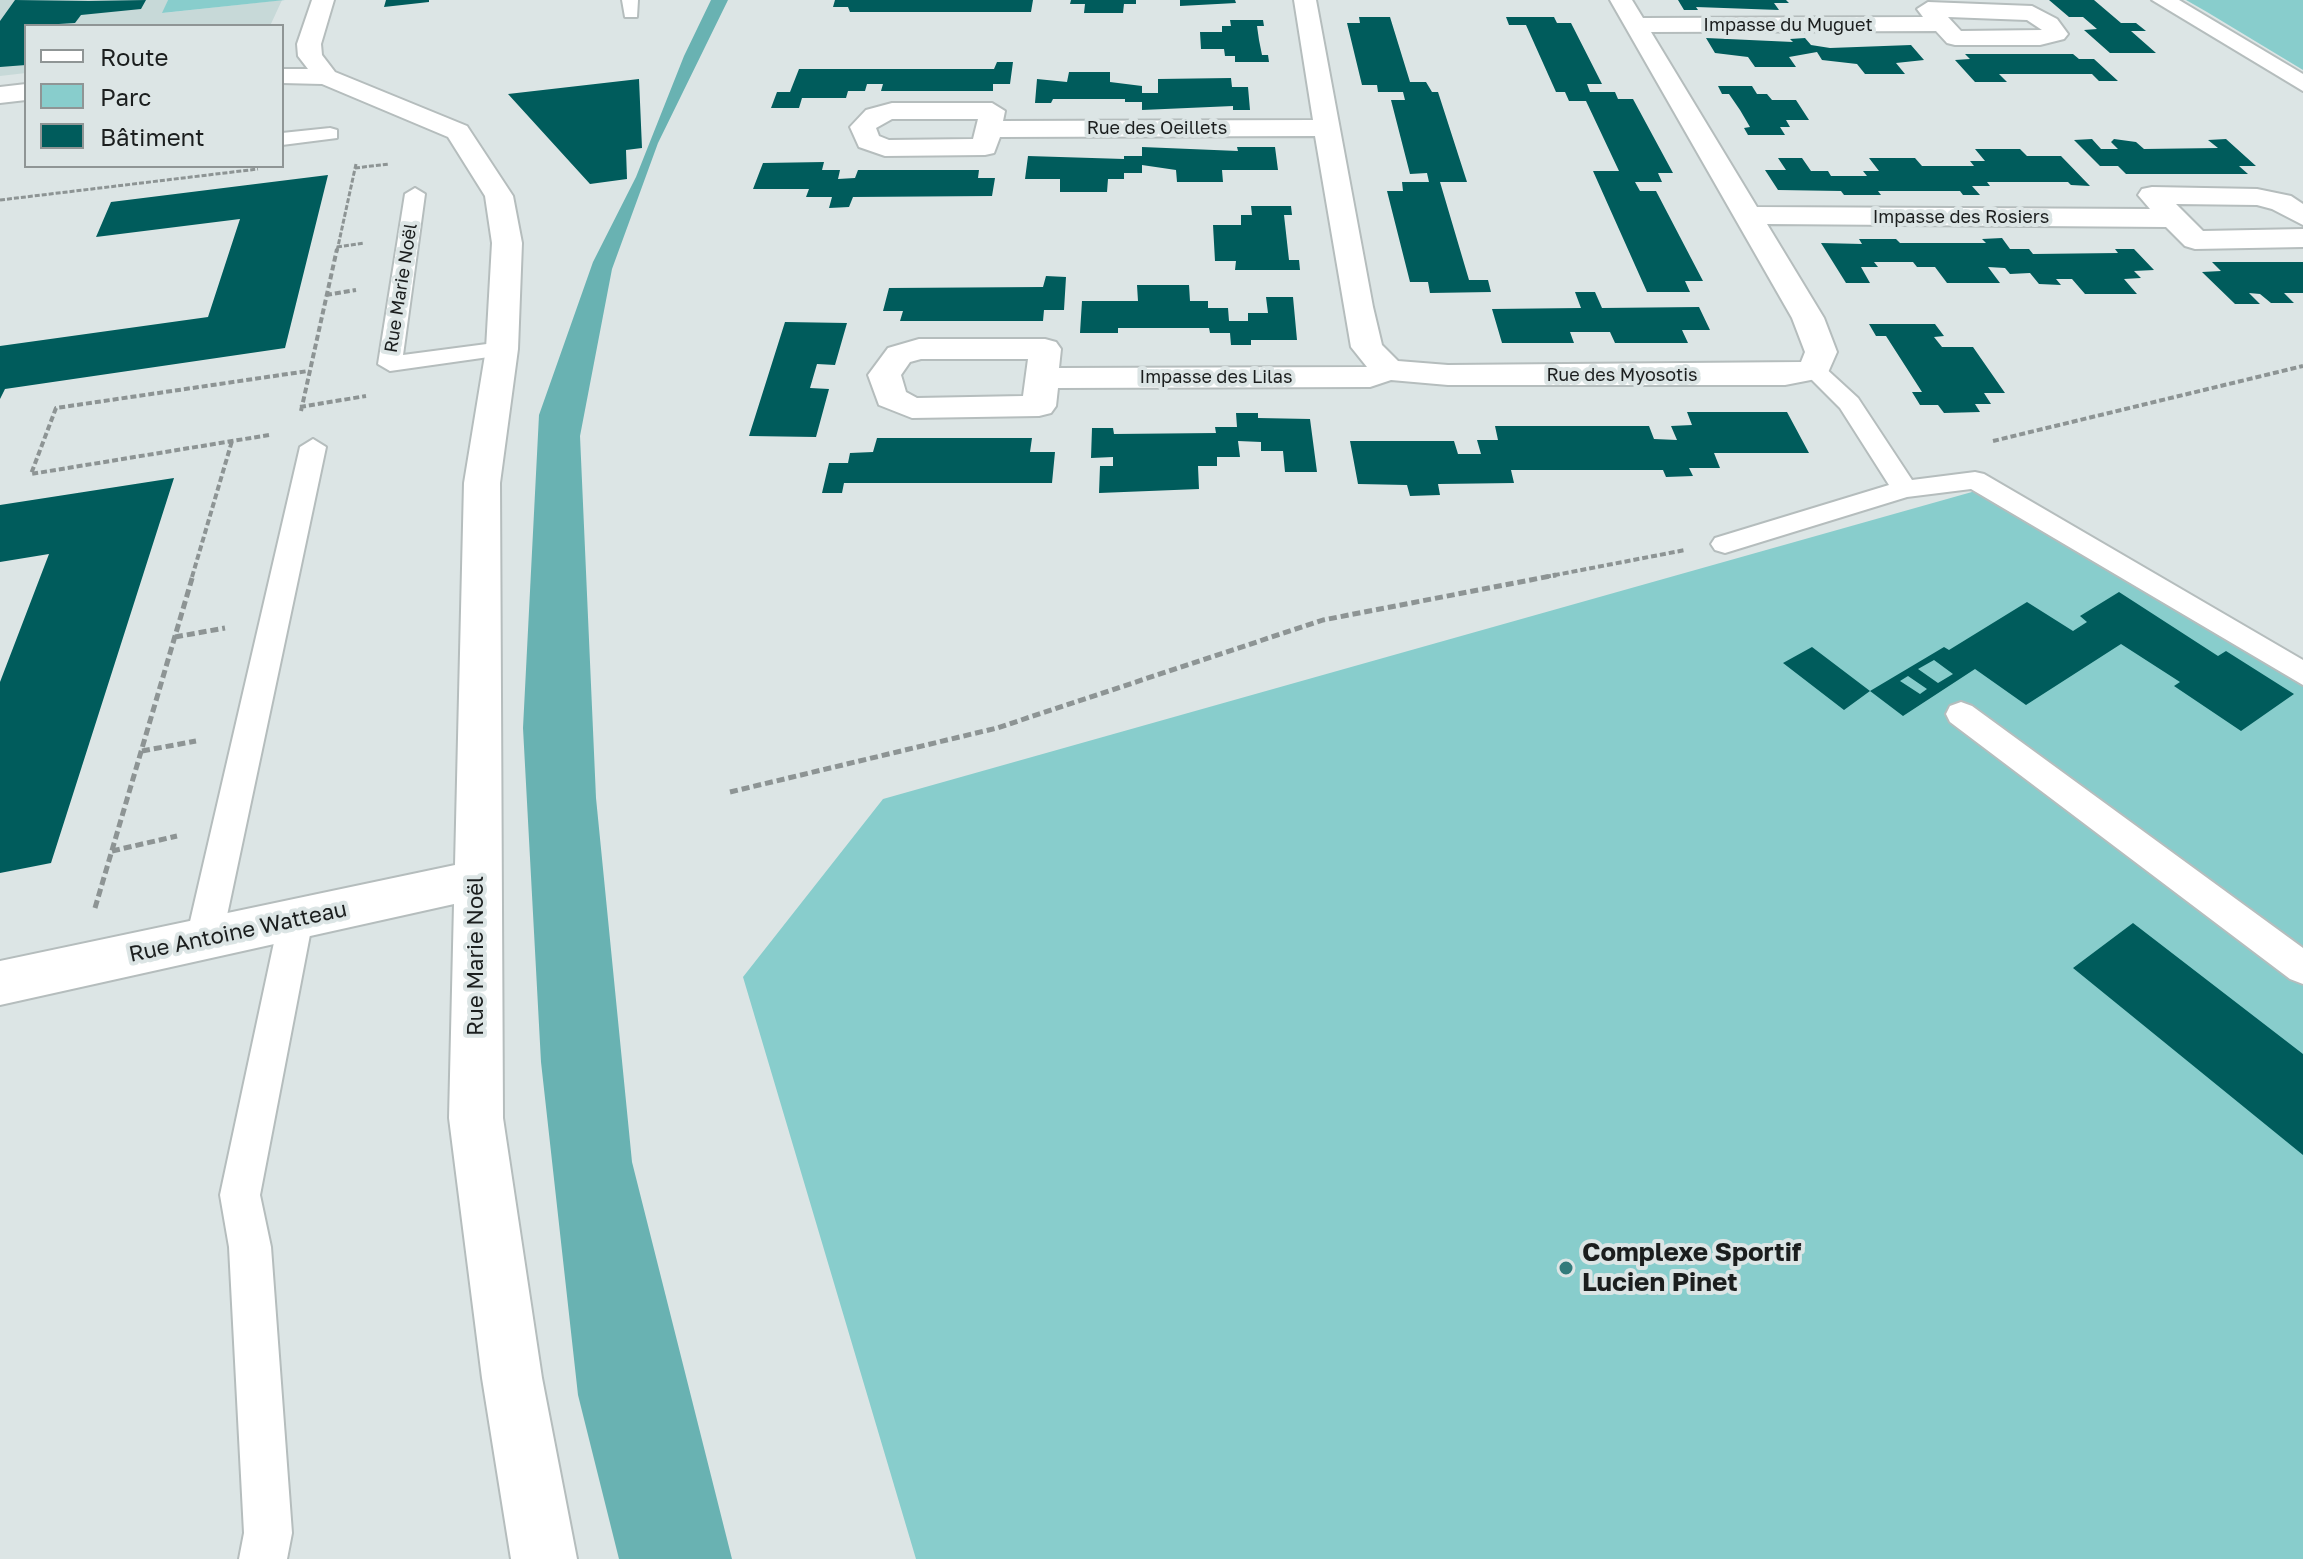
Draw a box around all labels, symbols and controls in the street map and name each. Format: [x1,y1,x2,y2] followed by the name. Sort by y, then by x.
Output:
[1703,14,1873,36] street label: Impasse du Muguet
[24,24,284,168] legend
[100,42,169,71] text: Route
[100,82,151,111] text: Parc
[1087,117,1227,139] street label: Rue des Oeillets
[100,122,205,151] text: Bâtiment
[1873,206,2049,228] street label: Impasse des Rosiers
[380,222,422,354] street label: Rue Marie Noël
[1546,364,1698,386] street label: Rue des Myosotis
[1140,366,1292,388] street label: Impasse des Lilas
[463,876,489,1036] street label: Rue Marie Noël
[127,896,349,968] street label: Rue Antoine Watteau
[1582,1237,1801,1298] place label: Complexe Sportif Lucien Pinet
[1557,1259,1575,1277] marker: Complexe Sportif Lucien Pinet

